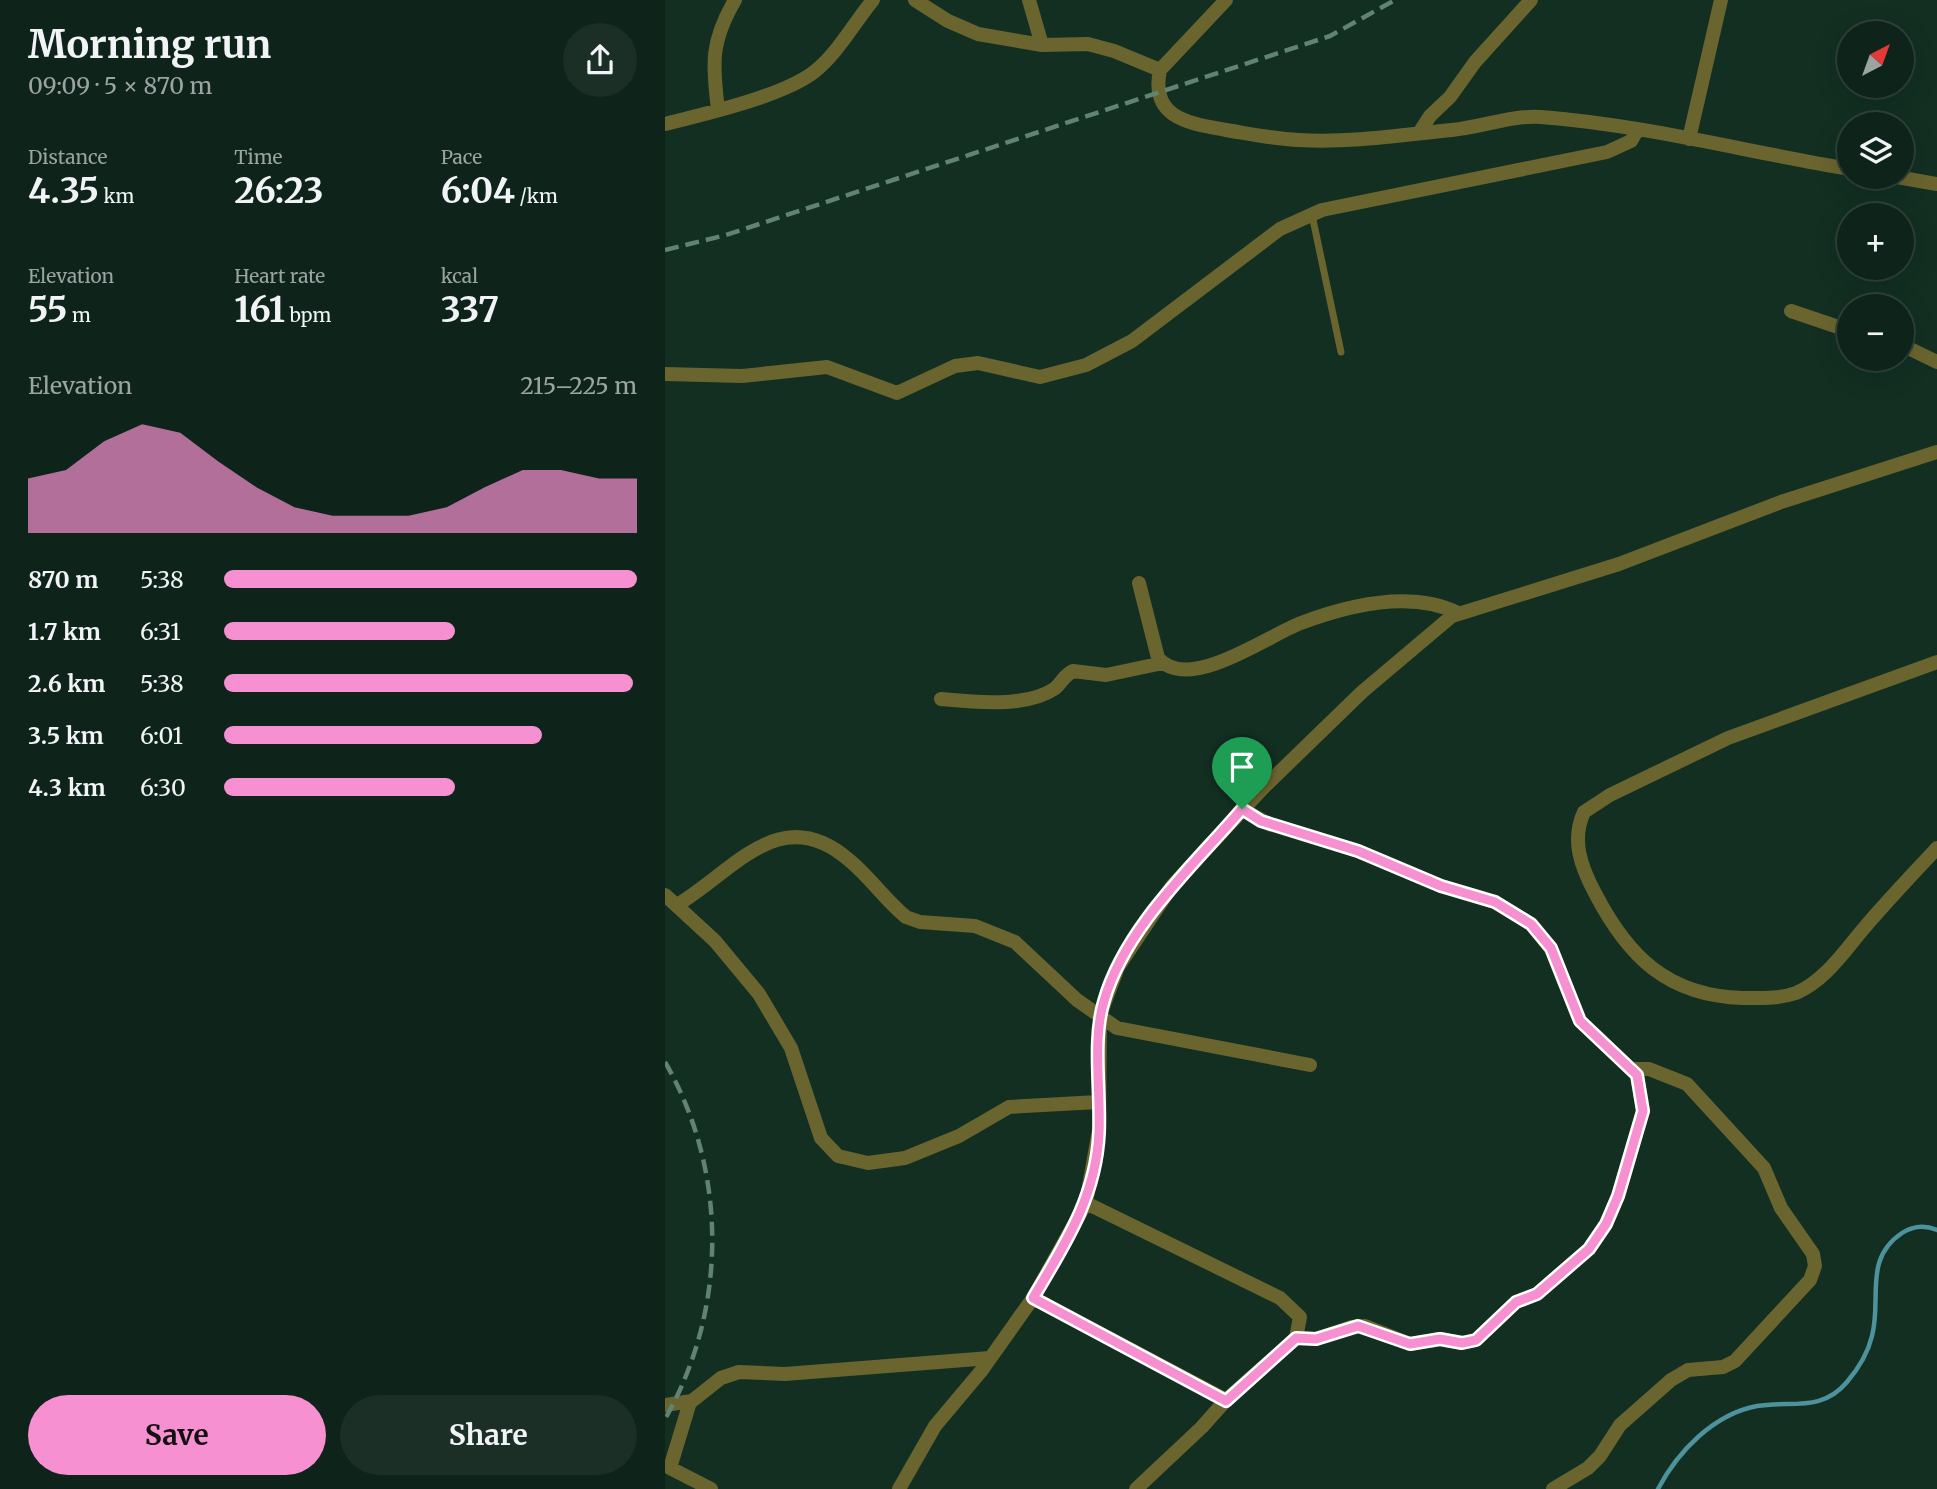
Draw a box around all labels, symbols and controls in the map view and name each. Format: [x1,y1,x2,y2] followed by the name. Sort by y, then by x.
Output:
[28,21,271,68] text: Morning run
[1837,21,1915,98] north arrow
[1837,21,1914,371] map controls
[563,23,637,97] button: share
[28,71,212,100] text: 09:09 · 5 × 870 m
[1837,112,1914,189] button: layers
[28,145,107,169] text: Distance
[234,145,283,169] text: Time
[441,145,482,169] text: Pace
[28,169,99,213] text: 4.35
[234,169,323,213] text: 26:23
[441,169,515,213] text: 6:04
[99,184,134,208] text: km
[515,184,558,208] text: /km
[1837,203,1914,280] button: +
[28,264,114,288] text: Elevation
[234,264,325,288] text: Heart rate
[441,264,478,288] text: kcal
[28,288,67,332] text: 55
[234,288,285,332] text: 161
[441,288,499,332] text: 337
[1837,294,1914,371] button: −
[67,303,91,327] text: m
[285,303,331,327] text: bpm
[28,371,132,400] text: Elevation
[520,371,637,400] text: 215–225 m
[28,565,98,594] text: 870 m
[140,565,184,594] text: 5:38
[28,617,101,646] text: 1.7 km
[140,617,181,646] text: 6:31
[28,669,105,698] text: 2.6 km
[140,669,184,698] text: 5:38
[28,721,104,750] text: 3.5 km
[140,721,183,750] text: 6:01
[1212,737,1272,809] pin
[1223,748,1261,786] icon: arrive
[28,773,106,802] text: 4.3 km
[140,773,186,802] text: 6:30
[28,1395,326,1475] button: Save
[340,1395,637,1475] button: Share

